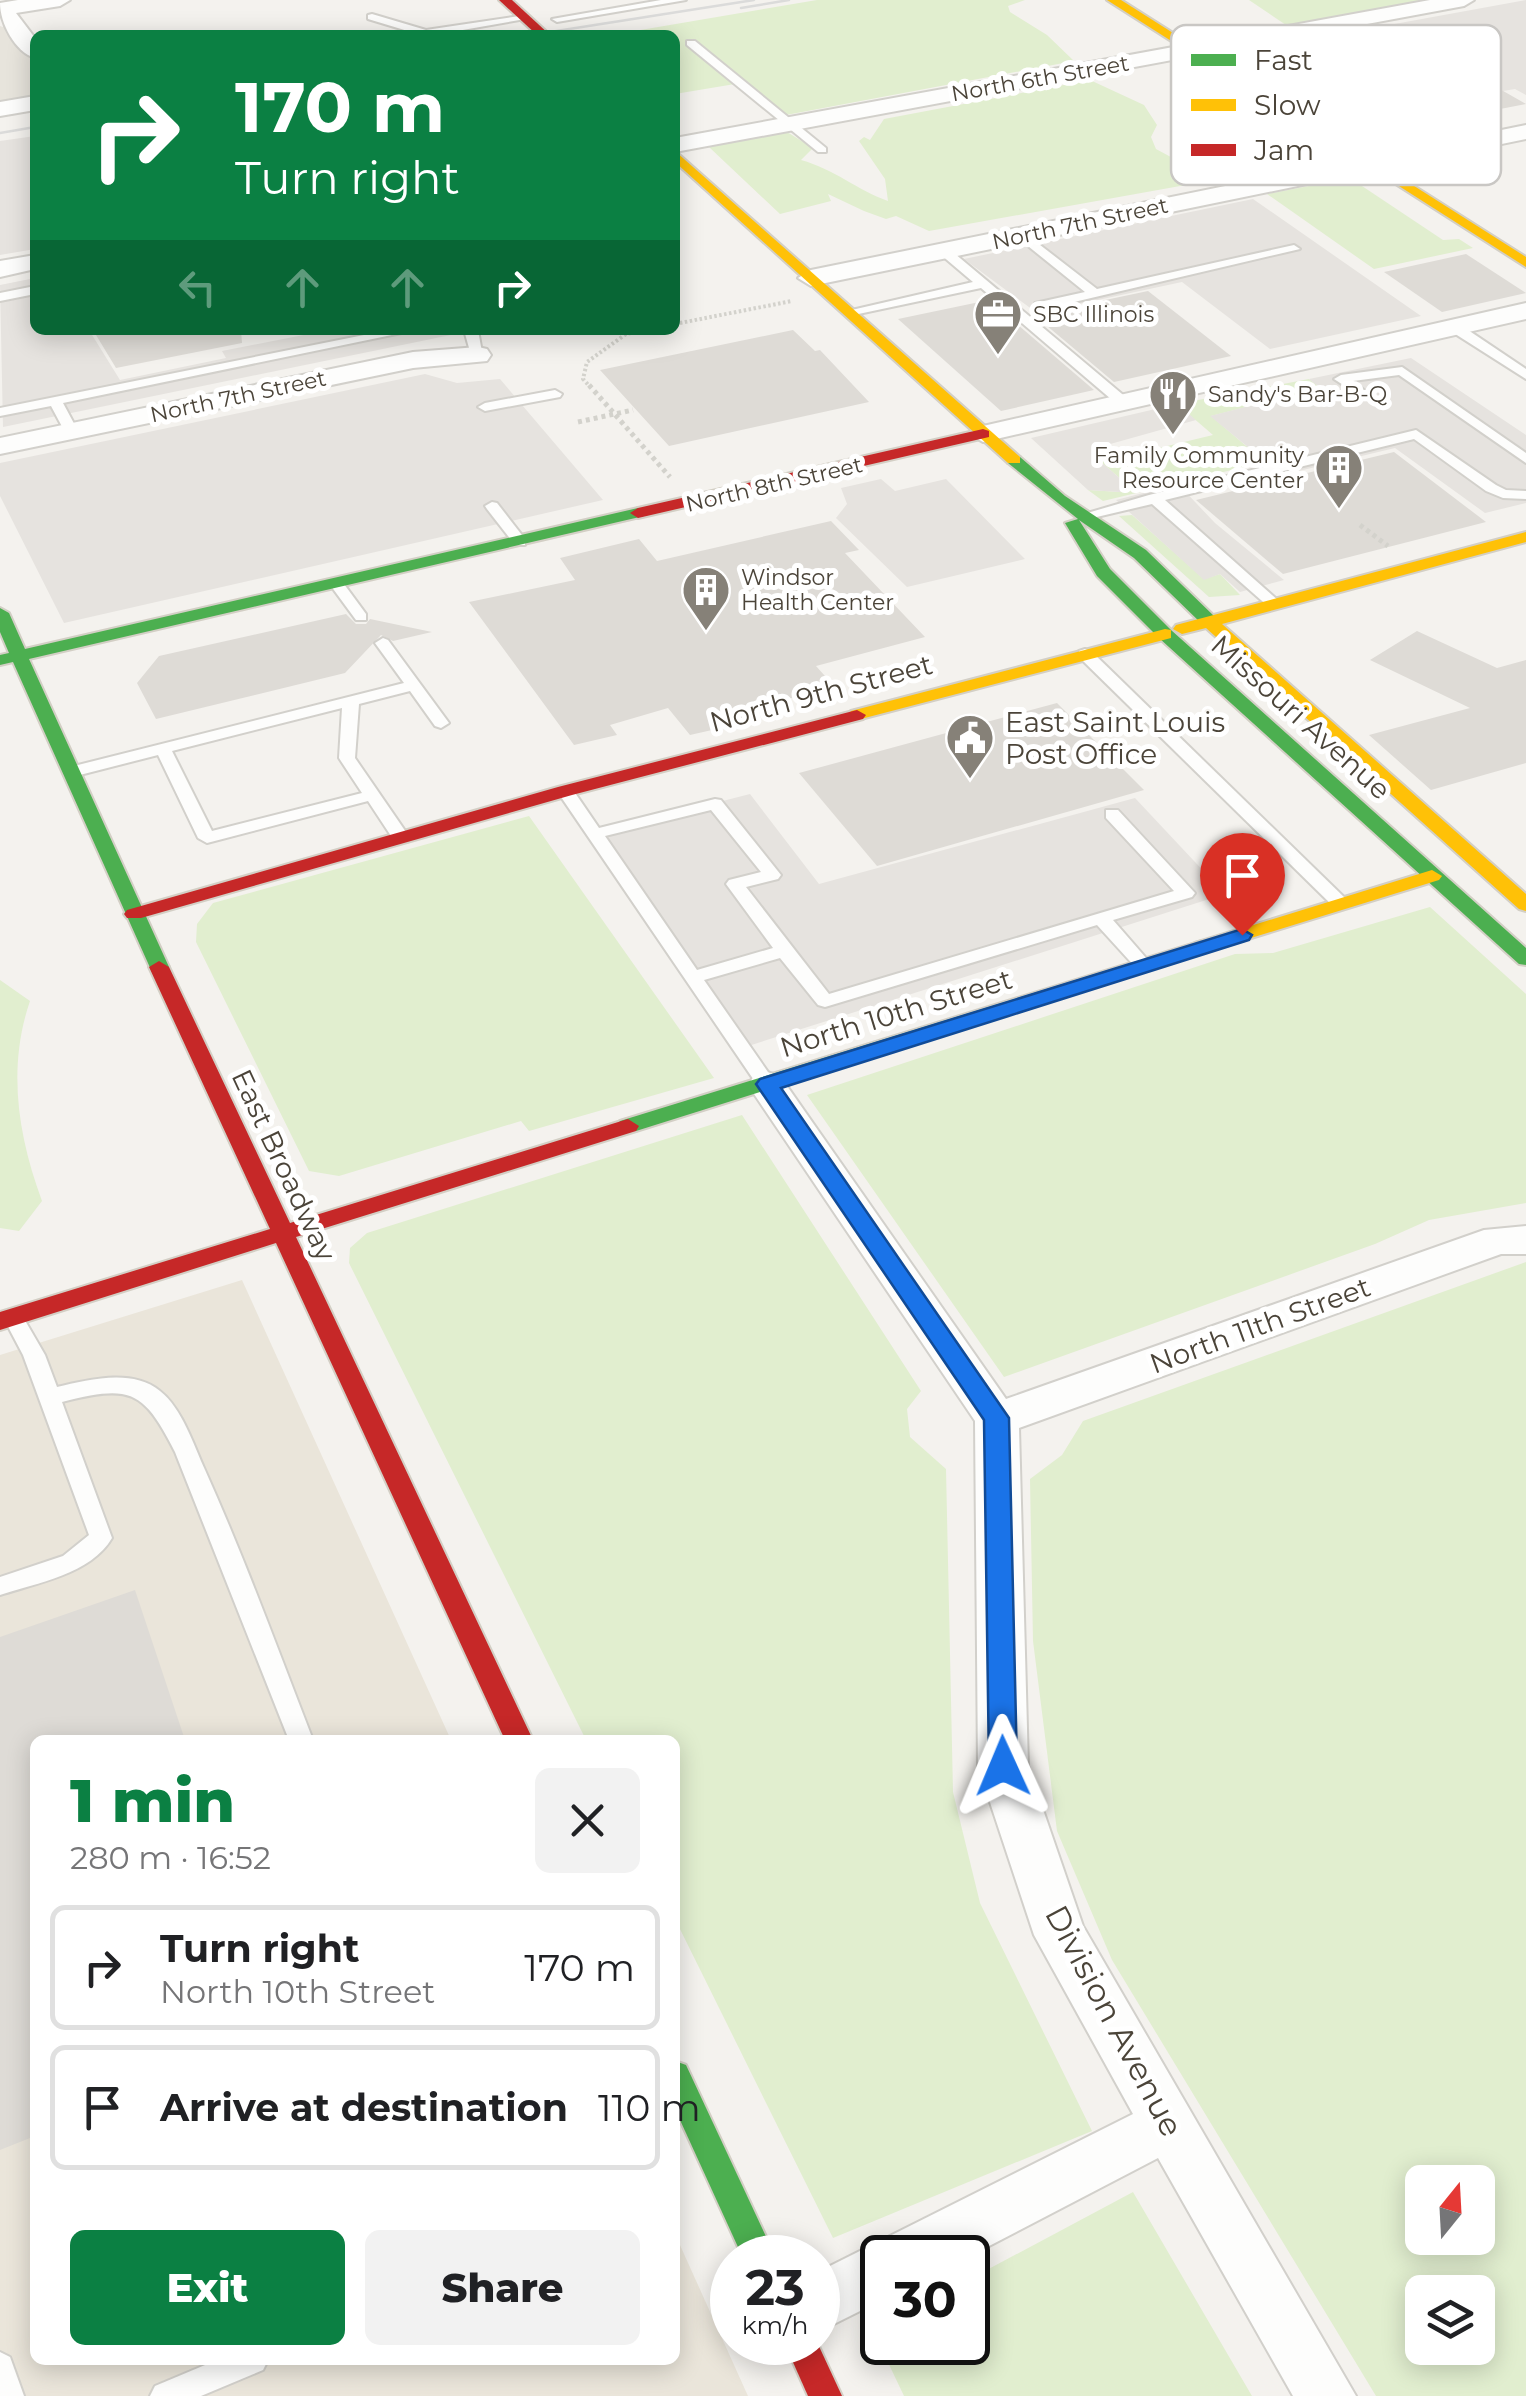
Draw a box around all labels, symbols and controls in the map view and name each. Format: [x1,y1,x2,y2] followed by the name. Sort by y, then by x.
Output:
[1171,25,1501,185] legend
[1254,43,1313,77] text: Fast
[949,50,1131,107] street label: North 6th Street
[235,64,445,150] text: 170 m
[70,70,200,200] icon: right
[1254,88,1321,122] text: Slow
[1253,133,1314,167] text: Jam
[235,150,460,205] text: Turn right
[990,192,1171,255] street label: North 7th Street
[170,260,225,315] icon: left
[275,260,330,315] icon: ahead
[380,260,435,315] icon: ahead
[485,260,540,315] icon: right
[972,288,1024,356] office icon: SBC Illinois
[1033,301,1154,328] place label: SBC Illinois
[148,365,329,428] street label: North 7th Street
[1147,368,1199,436] restaurant icon: Sandy's Bar-B-Q
[1208,381,1388,408] place label: Sandy's Bar-B-Q
[1094,442,1304,494] place label: Family Community Resource Center
[1313,442,1365,510] building icon: Family Community Resource Center
[683,451,865,518] street label: North 8th Street
[680,564,732,632] building icon: Windsor Health Center
[741,564,894,616] place label: Windsor Health Center
[1204,628,1398,806] street label: Missouri Avenue
[706,647,936,739] street label: North 9th Street
[1005,705,1225,771] place label: East Saint Louis Post Office
[944,712,996,780] public building icon: East Saint Louis Post Office
[1200,833,1285,936] pin
[1215,848,1270,903] icon: arrive
[776,962,1016,1064] street label: North 10th Street
[225,1064,344,1267] street label: East Broadway
[1145,1269,1375,1381] street label: North 11th Street
[951,1714,1055,1818] position arrow
[70,1764,235,1837] text: 1 min
[535,1768,640,1873] button: close
[70,1838,271,1877] text: 280 m · 16:52
[1037,1899,1192,2143] street label: Division Avenue
[160,1925,359,1972] text: Turn right
[75,1940,130,1995] icon: right
[524,1944,635,1991] text: 170 m
[160,1972,435,2011] text: North 10th Street
[75,2080,130,2135] icon: arrive
[160,2084,568,2131] text: Arrive at destination
[598,2084,701,2131] text: 110 m
[1405,2165,1495,2255] north arrow
[1405,2165,1495,2365] map controls
[70,2230,345,2345] button: Exit
[365,2230,640,2345] button: Share
[860,2235,990,2365] speed limit sign: 30
[745,2257,805,2318] text: 23
[1405,2275,1495,2365] button: layers
[742,2310,808,2340] text: km/h

